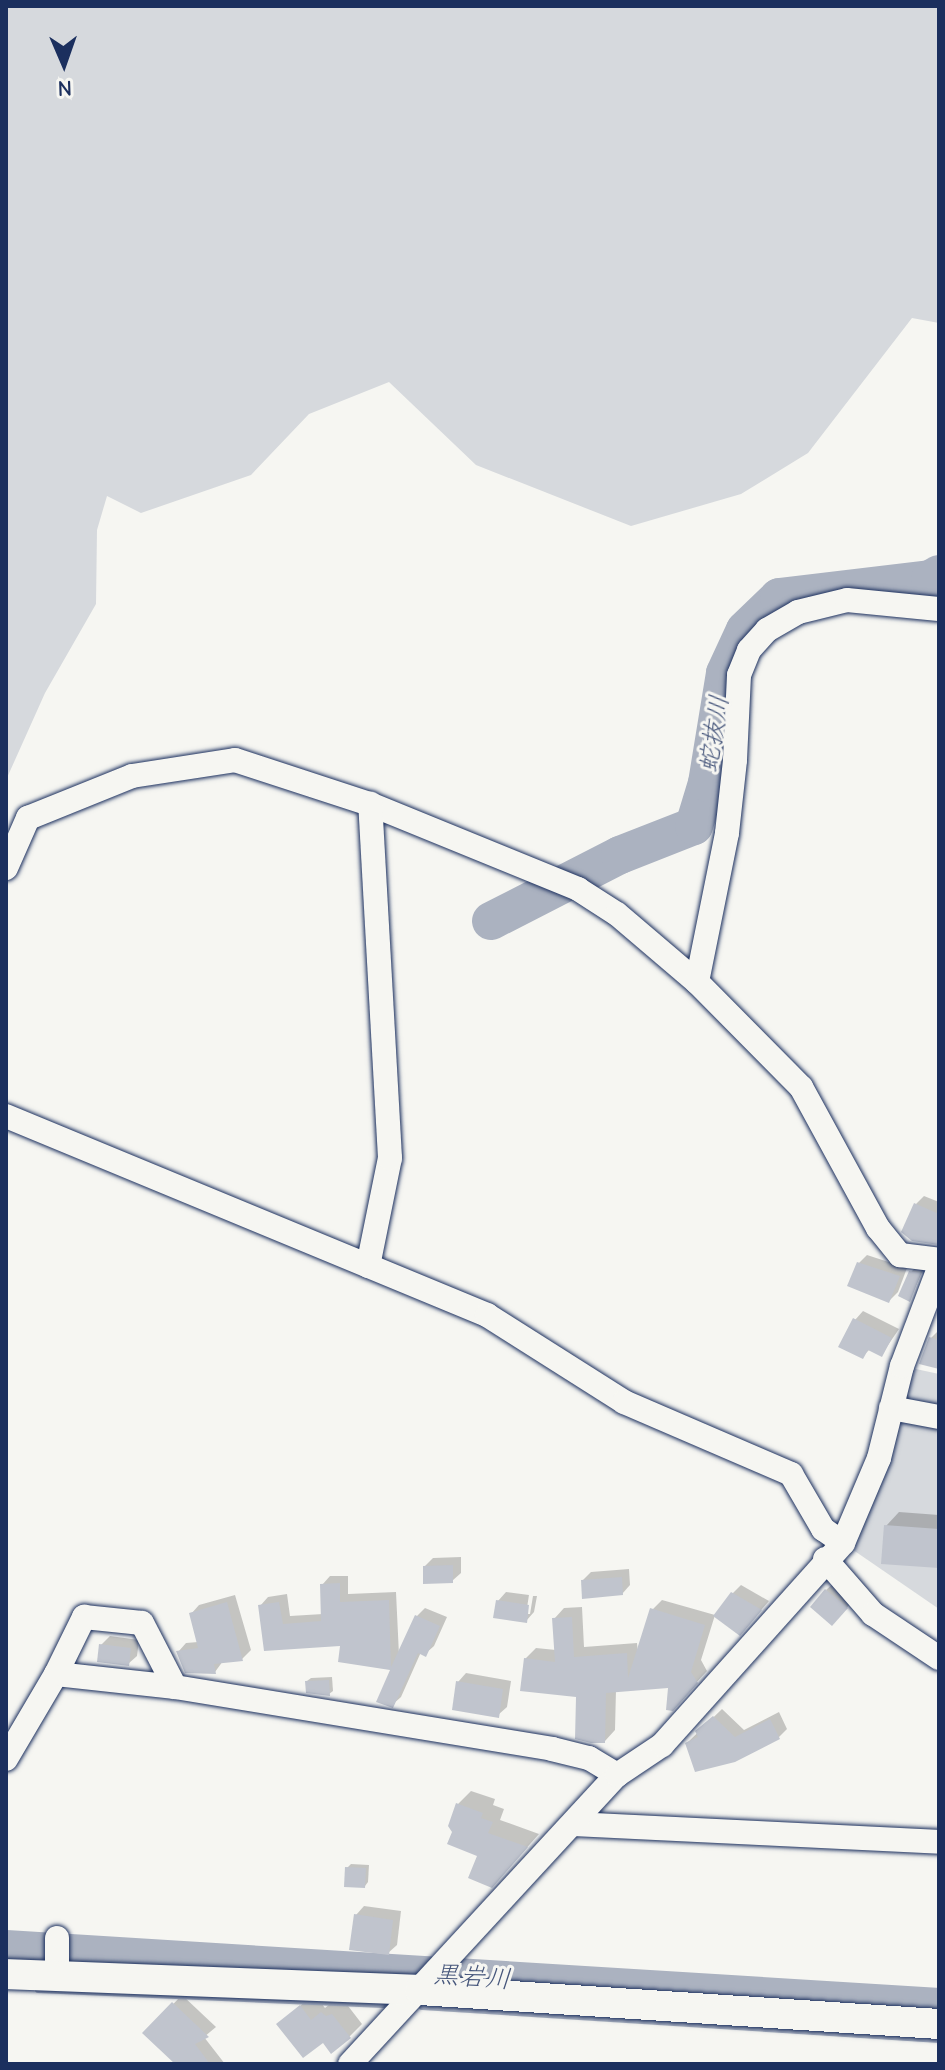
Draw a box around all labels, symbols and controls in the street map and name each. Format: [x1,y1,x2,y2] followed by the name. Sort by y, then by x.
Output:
[24,24,104,104] north arrow
[57,75,72,101] text: N
[693,693,737,775] water label: 蛇抜川
[432,1960,512,1996] water label: 黒岩川

